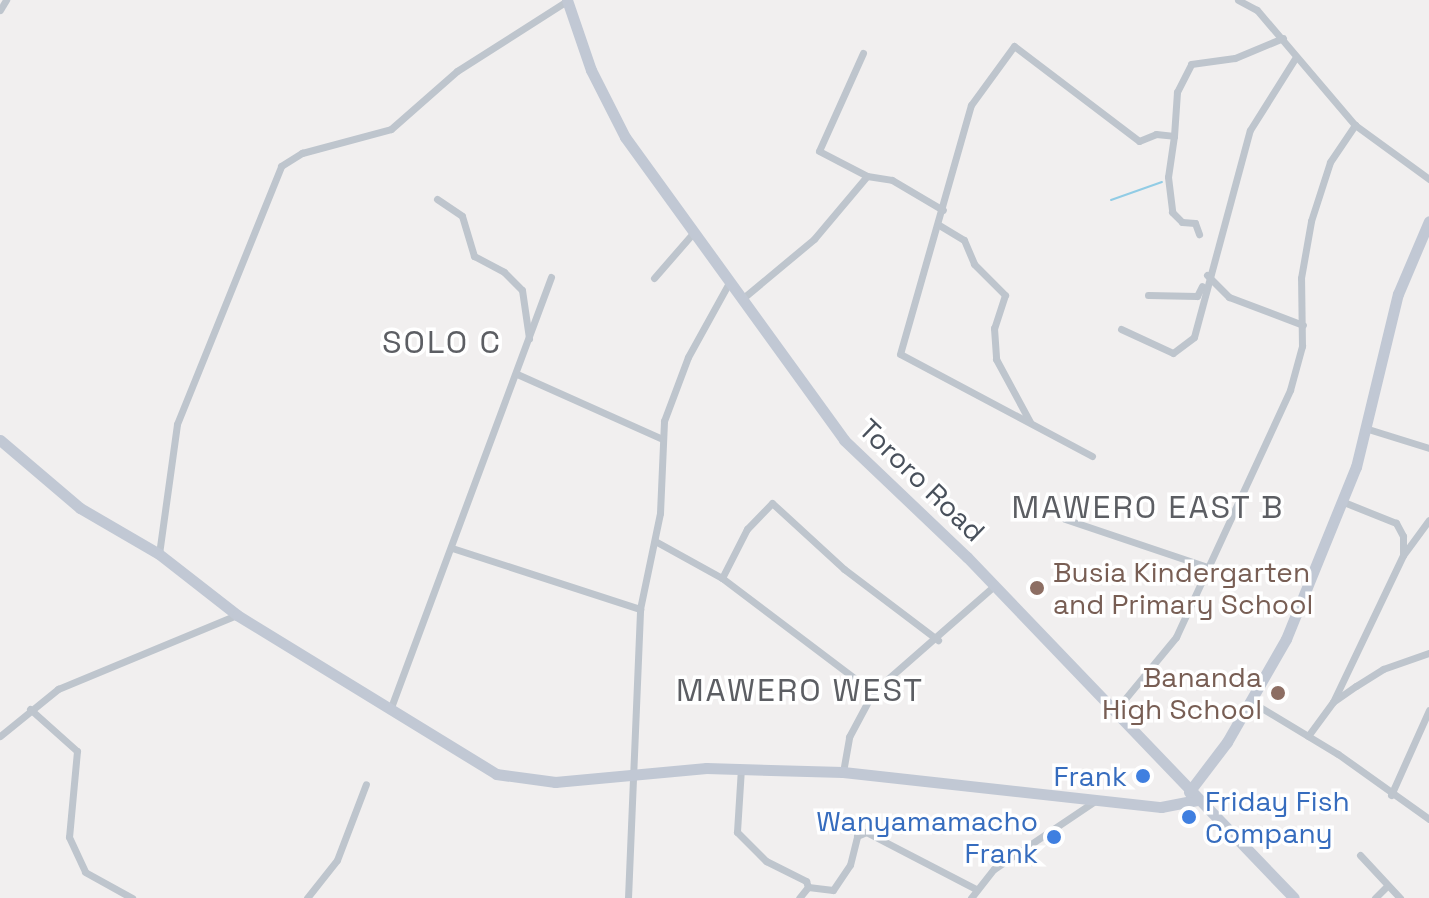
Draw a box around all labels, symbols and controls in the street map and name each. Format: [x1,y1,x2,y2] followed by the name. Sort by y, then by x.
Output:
[382,323,502,361] district label: SOLO C
[852,412,992,548] street label: Tororo Road
[1011,488,1285,526] district label: MAWERO EAST B
[1053,555,1313,621] place label: Busia Kindergarten and Primary School
[1028,579,1046,597] marker: Busia Kindergarten and Primary School
[1102,660,1262,726] place label: Bananda High School
[676,671,924,709] district label: MAWERO WEST
[1269,684,1287,702] marker: Bananda High School
[1053,759,1127,793] place label: Frank
[1134,767,1152,785] marker: Frank
[1205,784,1350,850] place label: Friday Fish Company
[816,804,1038,870] place label: Wanyamamacho Frank
[1180,808,1198,826] marker: Friday Fish Company
[1045,828,1063,846] marker: Wanyamamacho Frank

